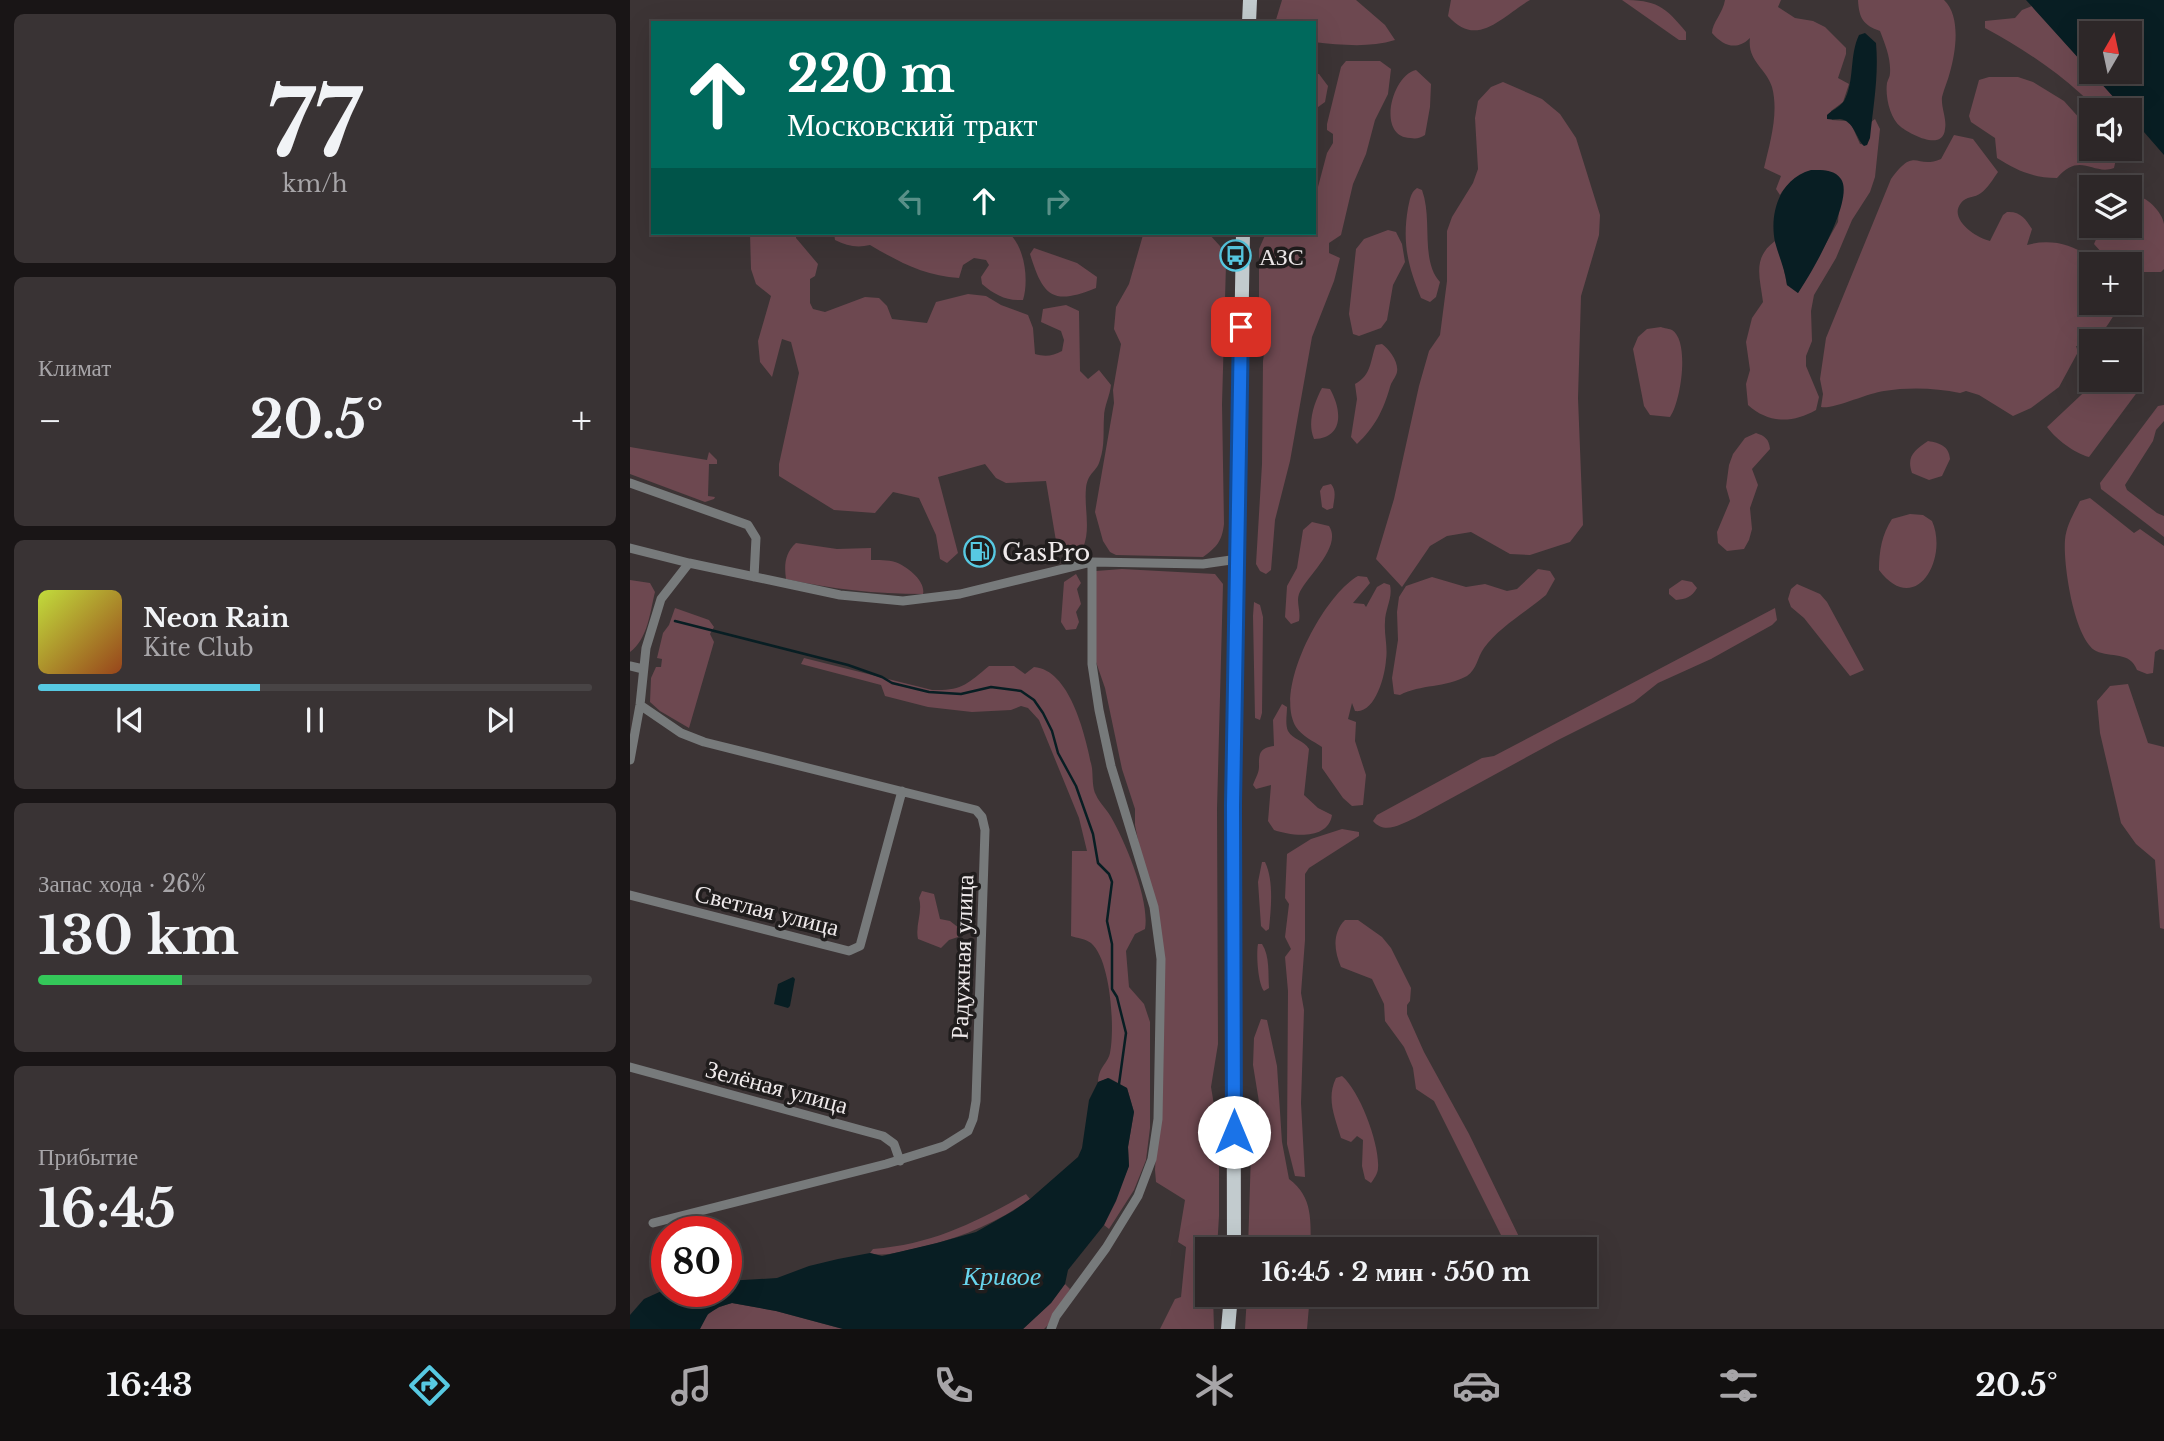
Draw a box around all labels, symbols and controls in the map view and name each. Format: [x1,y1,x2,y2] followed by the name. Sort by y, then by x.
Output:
[2079,21,2142,84] north arrow
[2079,21,2142,392] map controls
[787,44,955,105] text: 220 m
[672,49,763,140] icon: ahead
[268,68,362,181] text: 77
[2079,98,2142,161] button: sound
[787,105,1037,145] text: Московский тракт
[282,170,348,198] text: km/h
[2079,175,2142,238] button: layers
[892,182,930,220] icon: left
[965,182,1003,220] icon: ahead
[1038,182,1076,220] icon: right
[1219,239,1253,273] bus stop icon: АЗС
[1259,242,1304,271] place label: АЗС
[2079,252,2142,315] button: +
[1211,297,1271,357] pin
[1222,308,1260,346] icon: arrive
[2079,329,2142,392] button: −
[38,354,111,382] text: Климат
[250,388,384,452] text: 20.5°
[38,397,62,444] text: −
[571,397,592,444] text: +
[962,535,996,569] fuel station icon: GasPro
[1002,538,1090,567] place label: GasPro
[143,602,289,634] text: Neon Rain
[143,634,254,662] text: Kite Club
[111,701,149,739] icon: previous
[296,701,334,739] icon: pause
[481,701,519,739] icon: next
[38,870,206,898] text: Запас хода · 26%
[945,874,979,1040] street label: Радужная улица
[692,878,842,942] street label: Светлая улица
[38,904,239,968] text: 130 km
[703,1054,852,1120] street label: Зелёная улица
[1197,1095,1271,1169] position arrow
[38,1143,138,1171] text: Прибытие
[38,1177,176,1241] text: 16:45
[651,1216,742,1307] speed limit sign: 80
[1261,1256,1531,1288] text: 16:45 · 2 мин · 550 m
[962,1260,1041,1292] water label: Кривое
[405,1361,454,1410] icon: directions
[667,1361,716,1410] icon: music
[929,1361,978,1410] icon: phone
[1190,1361,1239,1410] icon: climate
[1452,1361,1501,1410] icon: car
[1714,1361,1763,1410] icon: filters
[106,1365,193,1405] text: 16:43
[1975,1365,2058,1405] text: 20.5°

